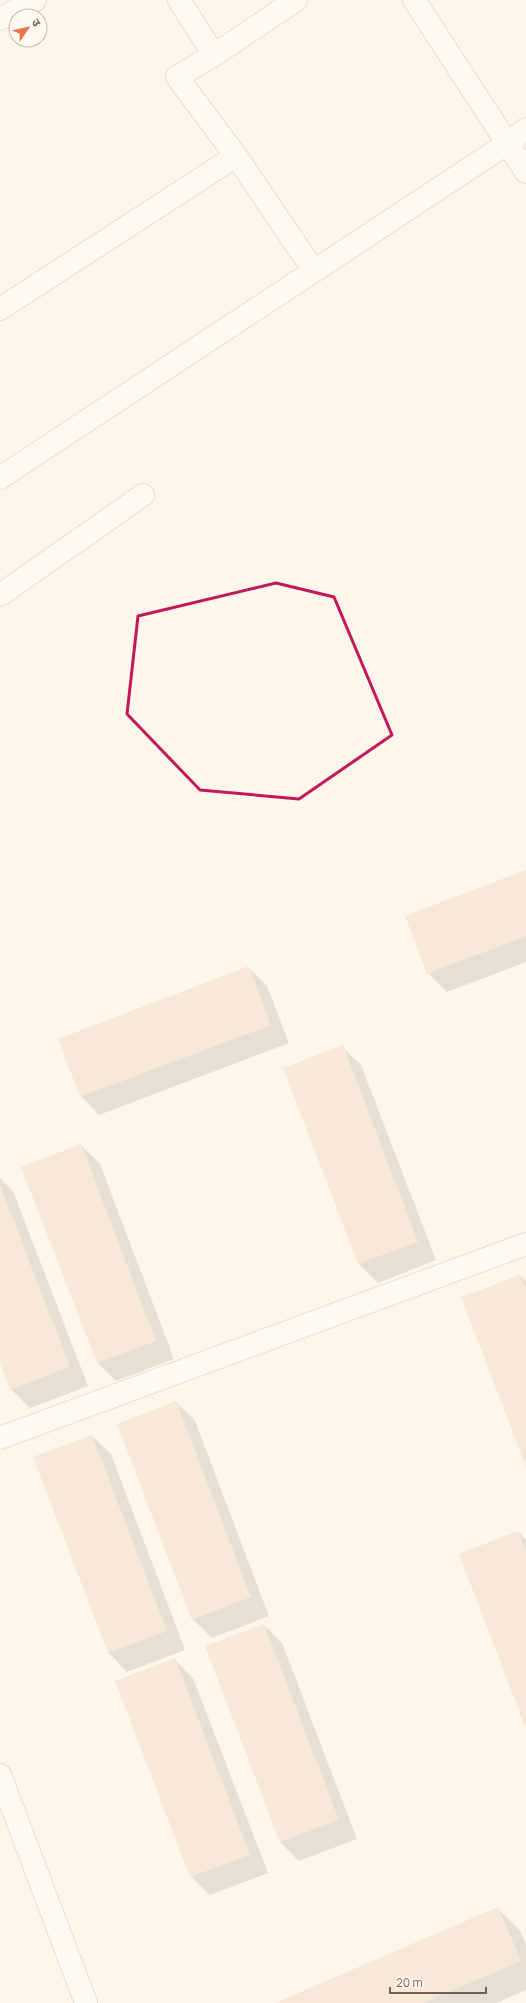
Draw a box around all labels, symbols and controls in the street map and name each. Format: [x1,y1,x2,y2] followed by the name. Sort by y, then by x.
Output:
[8,8,48,48] north arrow
[29,15,45,29] text: उ
[390,1969,486,1995] scale bar
[396,1974,423,1991] text: 20 m

